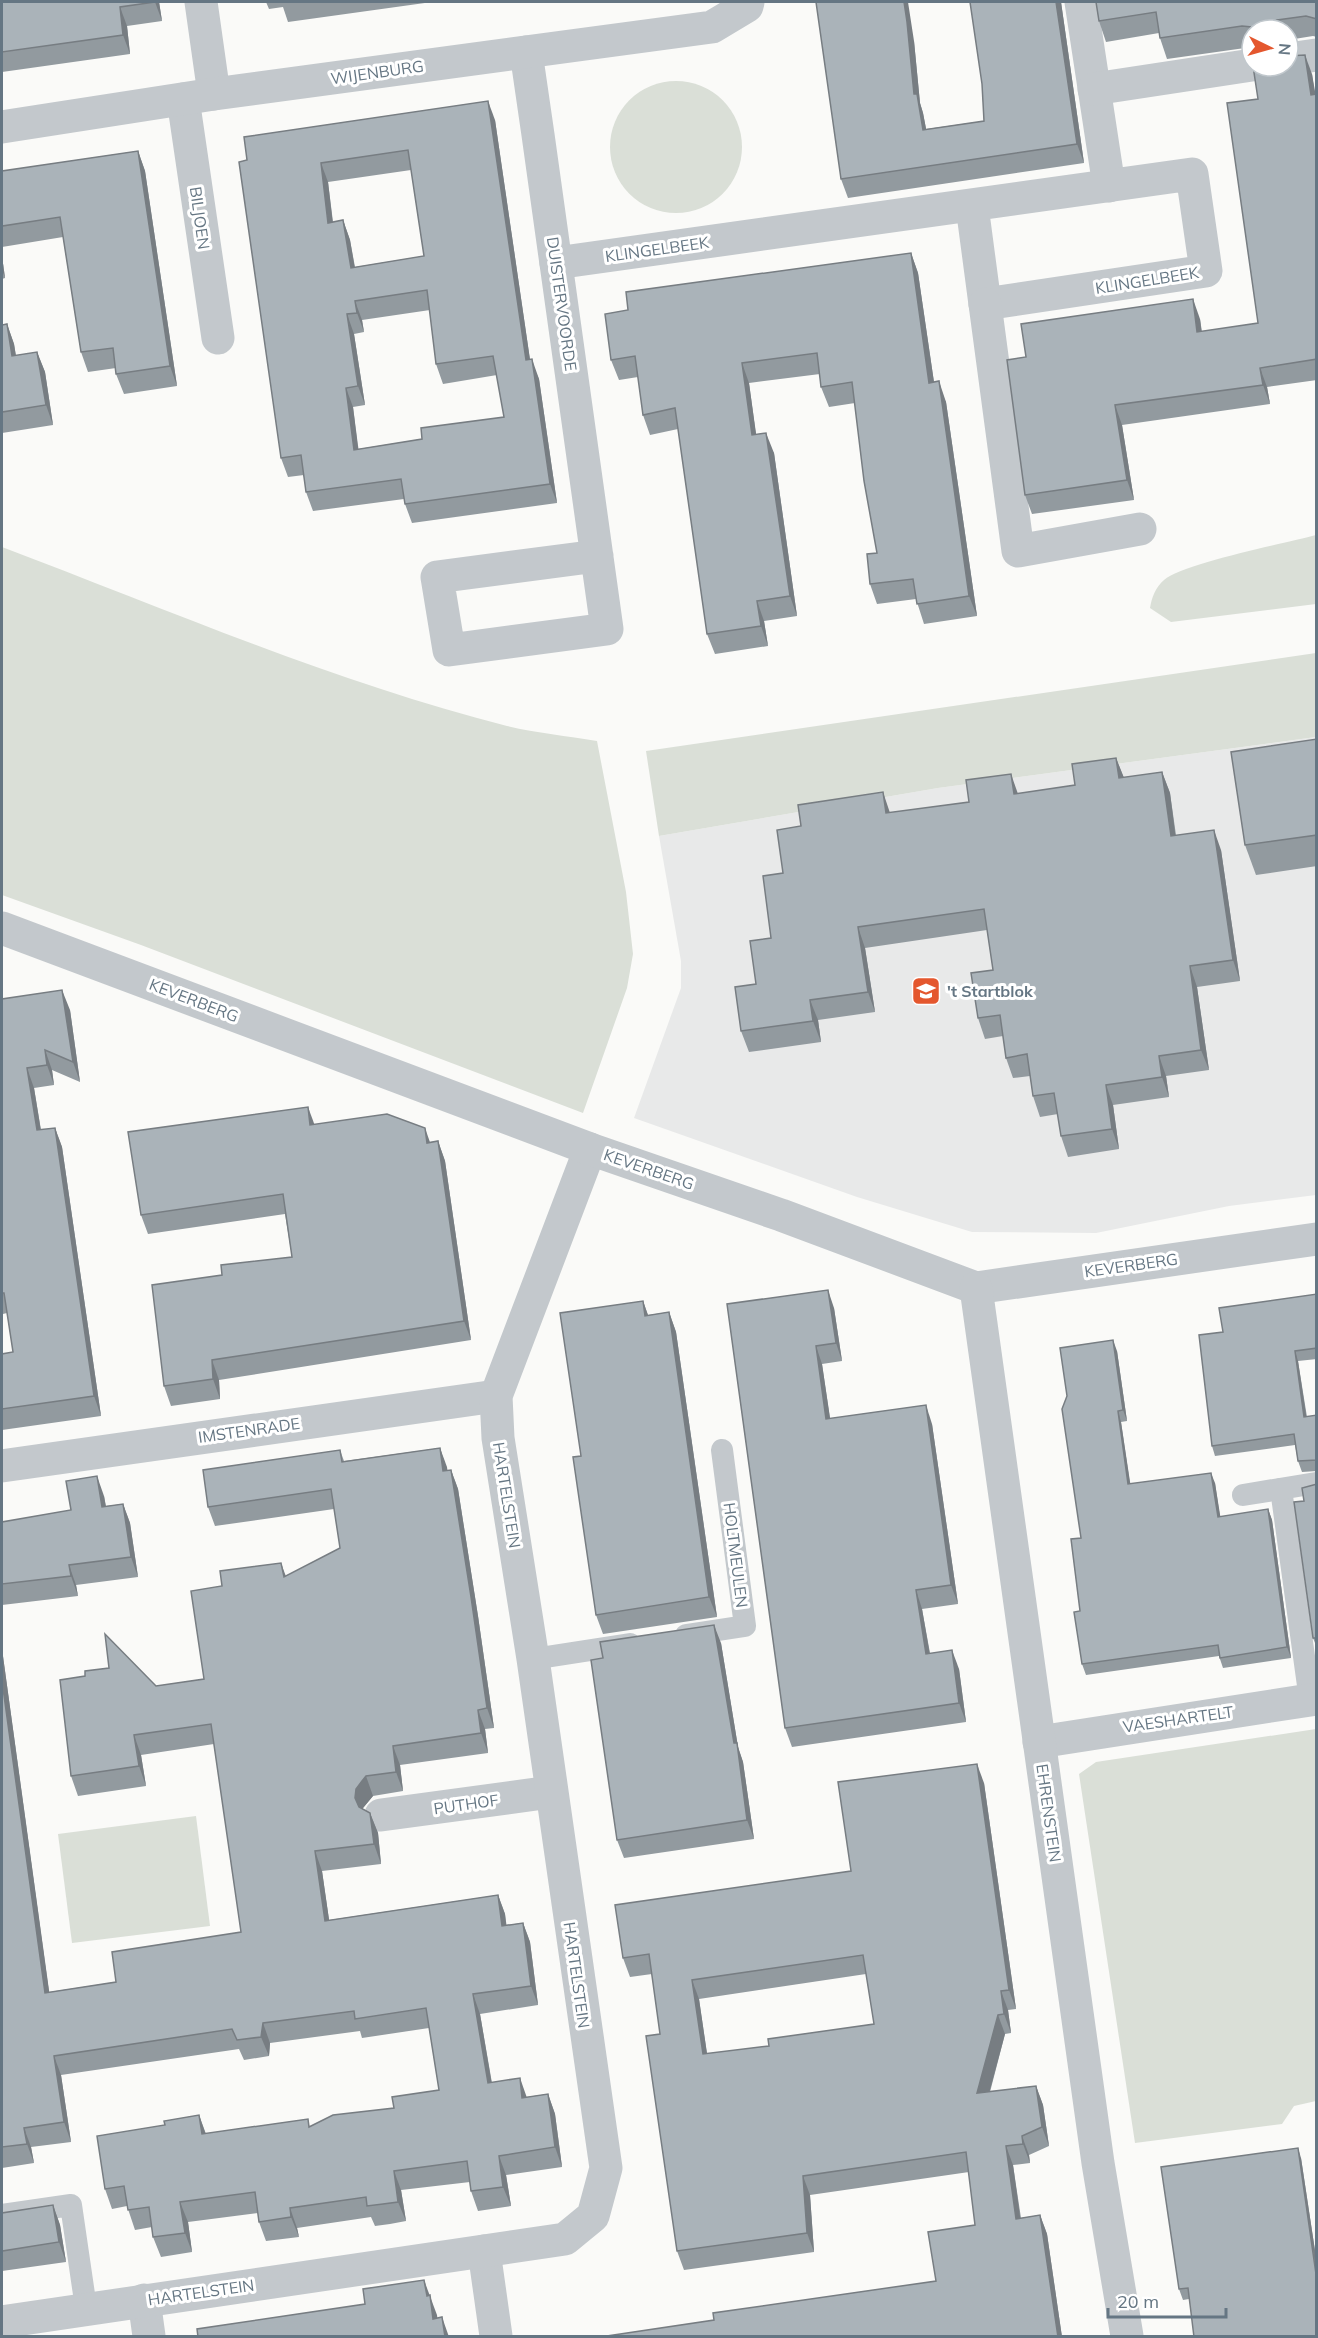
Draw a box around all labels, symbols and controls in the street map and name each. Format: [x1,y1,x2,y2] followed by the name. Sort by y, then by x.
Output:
[1240,18,1300,78] north arrow
[1274,42,1295,56] text: N
[329,56,425,88] street label: WIJENBURG
[186,185,214,251] street label: BILJOEN
[604,232,711,266] street label: KLINGELBEEK
[543,236,581,372] street label: DUISTERVOORDE
[1094,262,1201,298] street label: KLINGELBEEK
[147,974,241,1026] street label: KEVERBERG
[910,975,942,1007] school or university icon: 't Startblok
[947,981,1034,1001] place label: 't Startblok
[601,1144,697,1194] street label: KEVERBERG
[1083,1249,1179,1281] street label: KEVERBERG
[197,1413,301,1447] street label: IMSTENRADE
[489,1441,525,1549] street label: HARTELSTEIN
[720,1501,752,1609] street label: HOLTMEULEN
[1121,1701,1235,1737] street label: VAESHARTELT
[1032,1763,1066,1863] street label: EHRENSTEIN
[432,1790,500,1818] street label: PUTHOF
[560,1921,594,2029] street label: HARTELSTEIN
[147,2275,255,2309] street label: HARTELSTEIN
[1108,2281,1226,2319] scale bar
[1117,2290,1159,2313] text: 20 m

